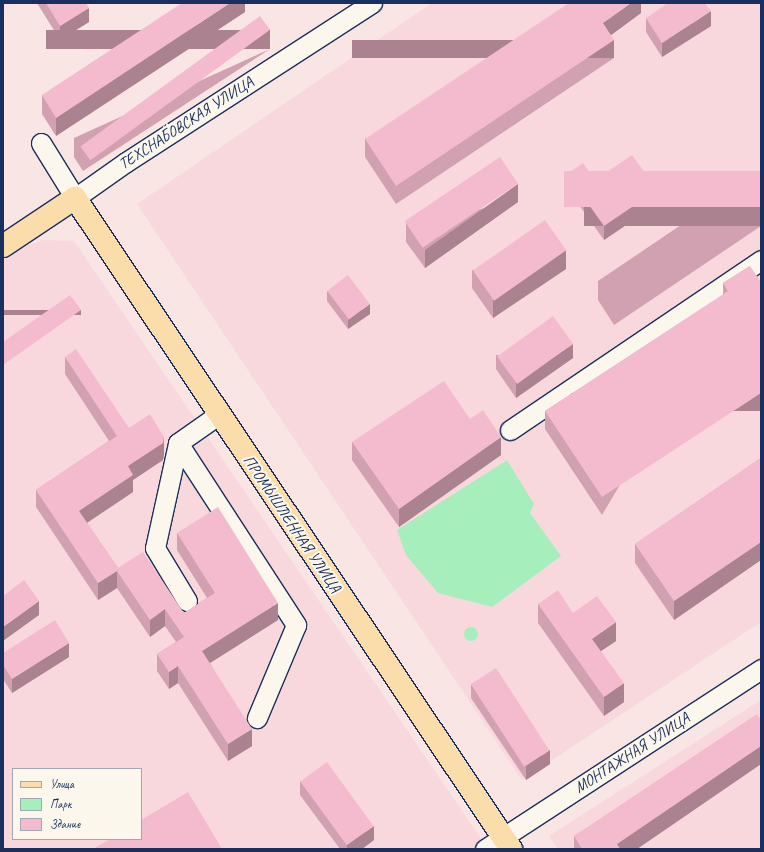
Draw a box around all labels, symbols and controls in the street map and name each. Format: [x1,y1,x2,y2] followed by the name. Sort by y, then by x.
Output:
[116,73,256,173] street label: ТЕХСНАБОВСКАЯ УЛИЦА
[239,451,345,597] street label: ПРОМЫШЛЕННАЯ УЛИЦА
[571,709,693,797] street label: МОНТАЖНАЯ УЛИЦА
[12,768,142,840] legend
[50,776,74,792] text: Улица
[50,796,71,812] text: Парк
[50,816,80,832] text: Здание

